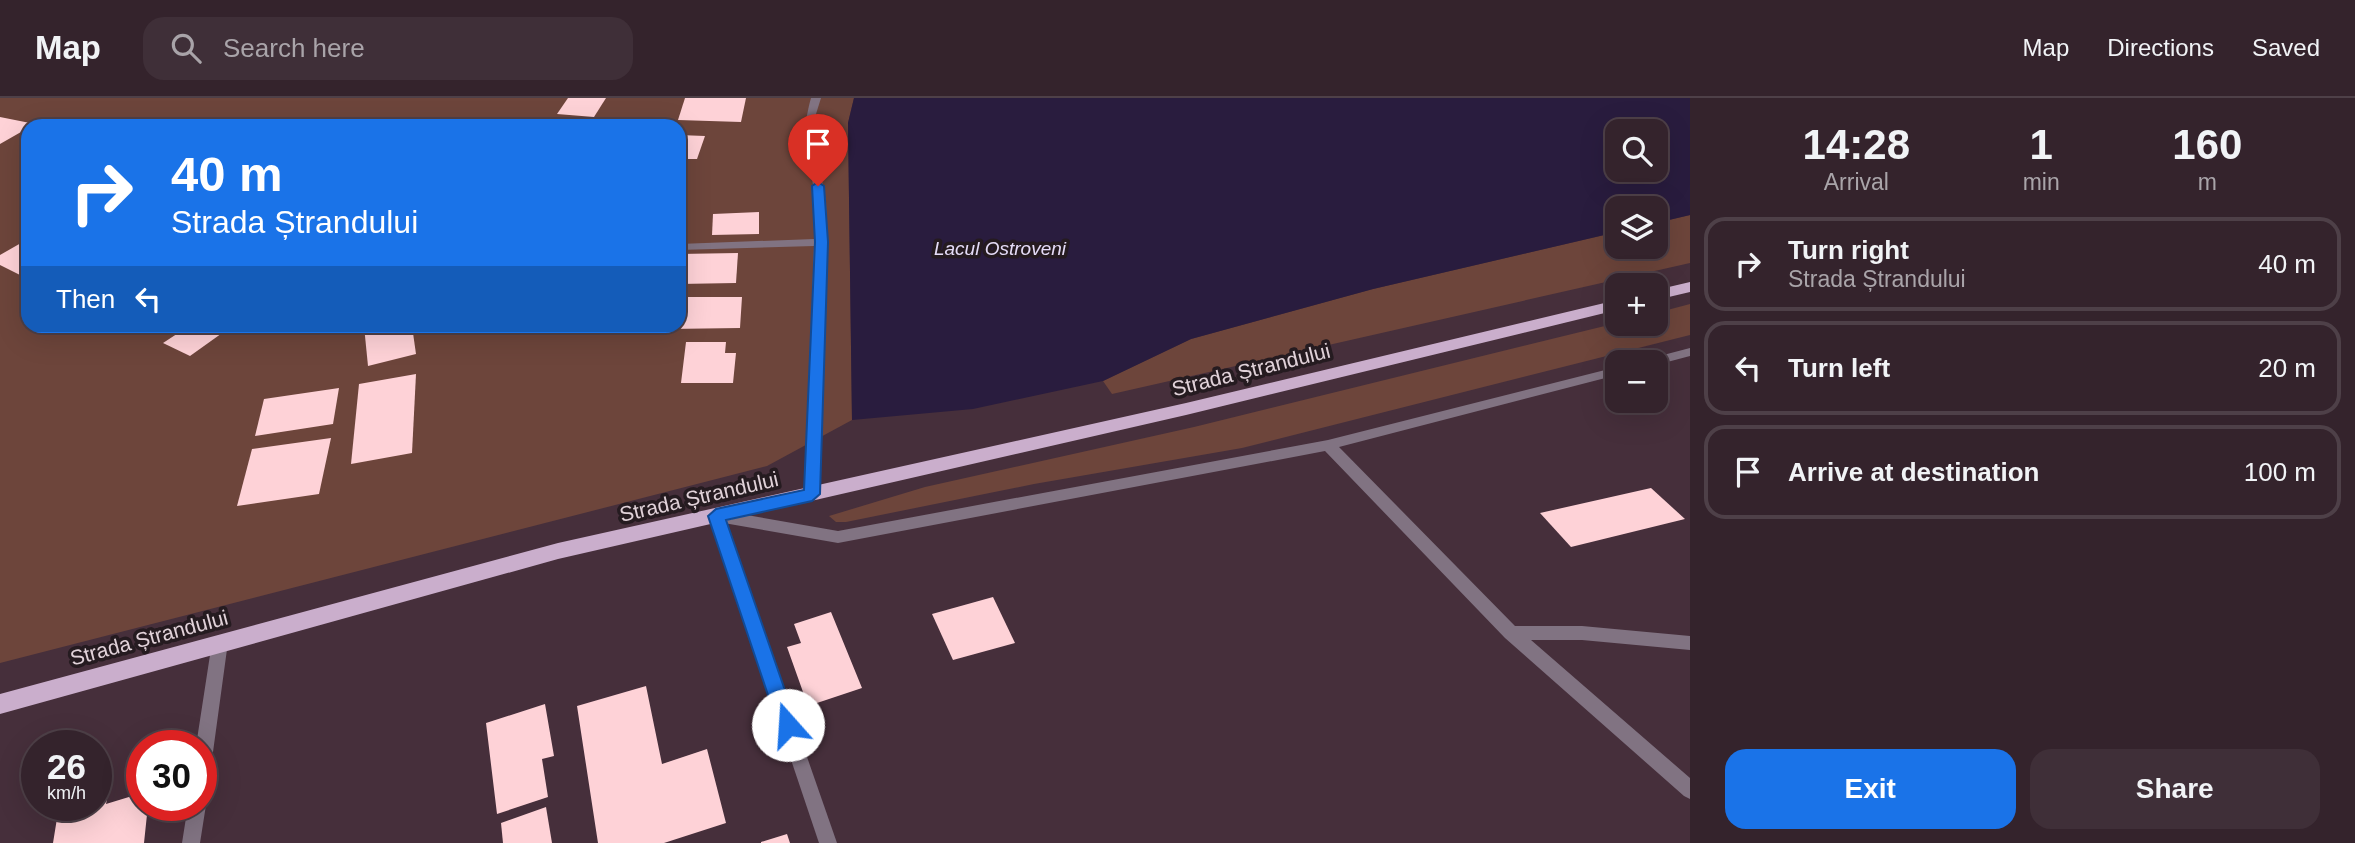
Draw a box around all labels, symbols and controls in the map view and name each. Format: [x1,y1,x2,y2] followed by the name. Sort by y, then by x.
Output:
[143,17,633,80] search box
[35,29,101,66] text: Map
[167,29,205,67] icon: search
[223,33,365,63] text: Search here
[2023,34,2069,61] text: Map
[2107,34,2214,61] text: Directions
[2252,34,2320,61] text: Saved
[788,114,848,186] pin
[1605,119,1668,413] map controls
[1605,119,1668,182] button: search
[1803,121,1910,168] text: 14:28
[2029,121,2053,168] text: 1
[2172,121,2242,168] text: 160
[799,125,837,163] icon: arrive
[56,147,147,238] icon: right
[171,147,283,201] text: 40 m
[1824,169,1889,195] text: Arrival
[2023,169,2060,195] text: min
[2198,169,2217,195] text: m
[1605,196,1668,259] button: layers
[171,204,418,240] text: Strada Ștrandului
[1788,235,1909,265] text: Turn right
[934,238,1067,259] water label: Lacul Ostroveni
[1729,245,1767,283] icon: right
[2258,249,2316,279] text: 40 m
[1788,266,1966,292] text: Strada Ștrandului
[1605,273,1668,336] button: +
[129,280,167,318] icon: left
[56,284,115,314] text: Then
[1169,339,1332,400] street label: Strada Ștrandului
[1729,349,1767,387] icon: left
[1605,350,1668,413] button: −
[1788,353,1890,383] text: Turn left
[2258,353,2316,383] text: 20 m
[1729,453,1767,491] icon: arrive
[1788,457,2039,487] text: Arrive at destination
[2244,457,2316,487] text: 100 m
[617,467,781,526] street label: Strada Ștrandului
[68,605,230,670] street label: Strada Ștrandului
[751,688,825,762] position arrow
[126,730,217,821] speed limit sign: 30
[47,747,86,786] text: 26
[1725,749,2016,829] button: Exit
[2030,749,2320,829] button: Share
[47,783,86,803] text: km/h

